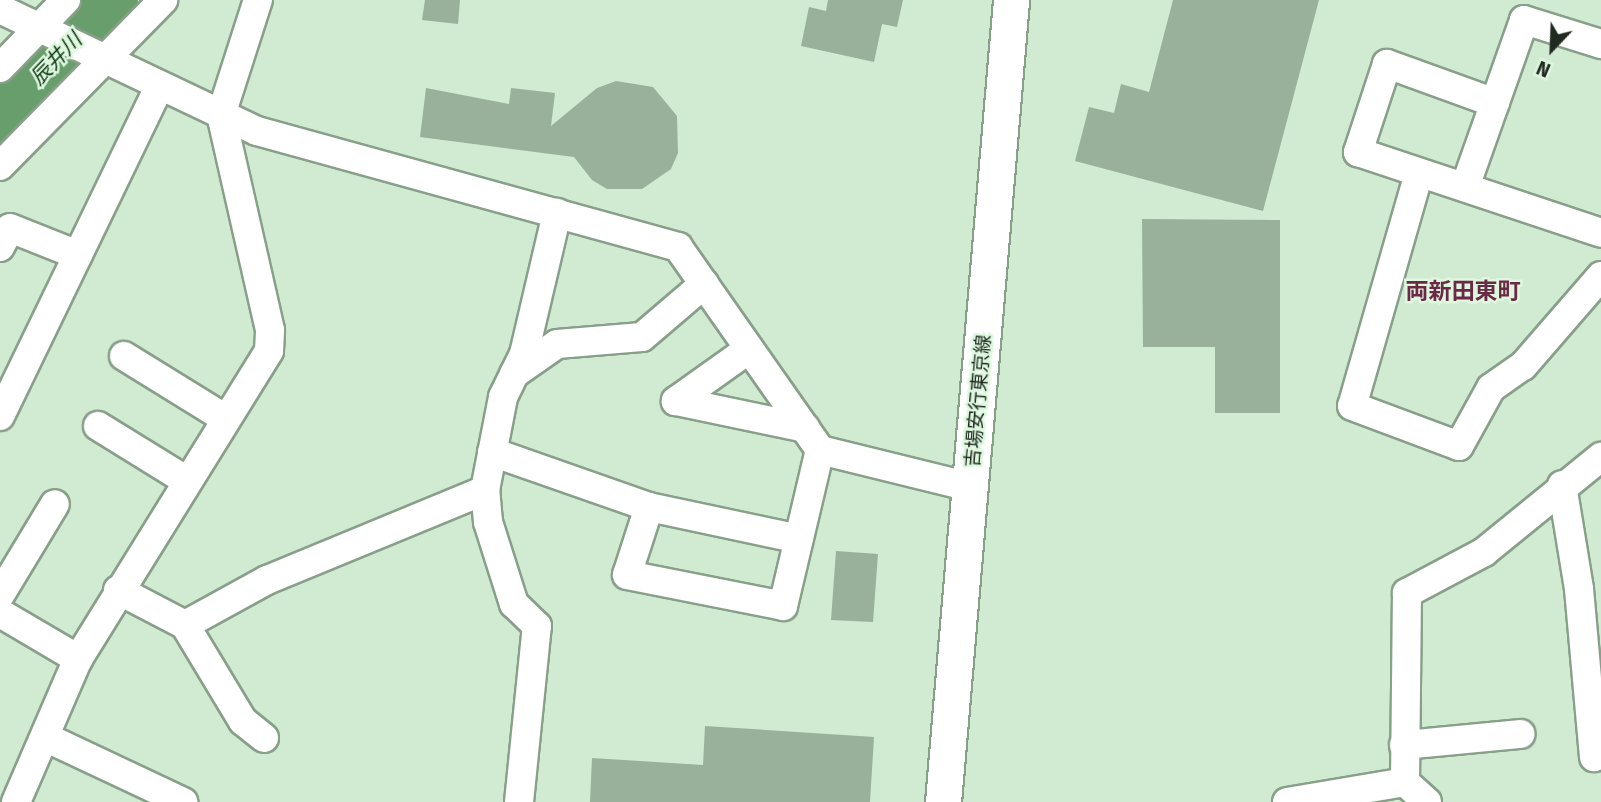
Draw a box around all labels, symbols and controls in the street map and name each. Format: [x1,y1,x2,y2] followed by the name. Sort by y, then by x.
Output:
[1517,14,1587,84] north arrow
[25,28,87,90] water label: 辰井川
[1533,56,1554,82] text: N
[1406,277,1520,305] district label: 両新田東町
[961,334,995,468] street label: 吉場安行東京線

